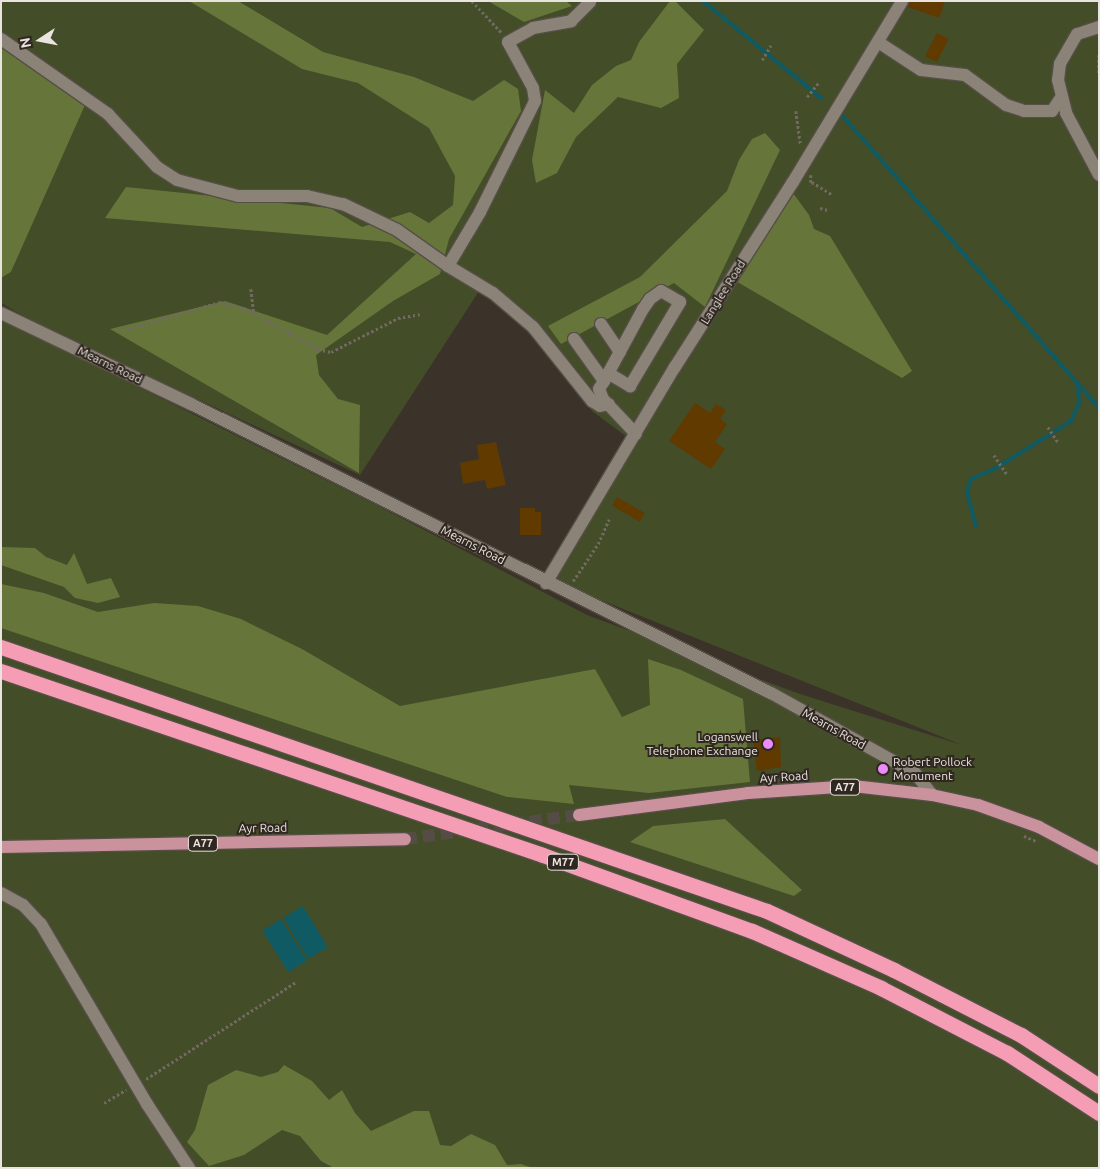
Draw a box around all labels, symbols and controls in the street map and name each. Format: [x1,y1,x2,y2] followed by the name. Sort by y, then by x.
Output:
[15,15,65,65] north arrow
[16,36,34,50] text: N
[698,257,748,327] street label: Langlee Road
[75,343,145,387] street label: Mearns Road
[438,523,508,567] street label: Mearns Road
[800,706,868,752] street label: Mearns Road
[647,730,758,758] place label: Loganswell Telephone Exchange
[762,738,774,750] marker: Loganswell Telephone Exchange
[893,755,972,783] place label: Robert Pollock Monument
[877,763,889,775] marker: Robert Pollock Monument
[759,768,809,786] street label: Ayr Road
[829,779,861,796] road number: A77
[239,820,287,836] street label: Ayr Road
[187,834,219,851] road number: A77
[547,854,579,870] road number: M77

